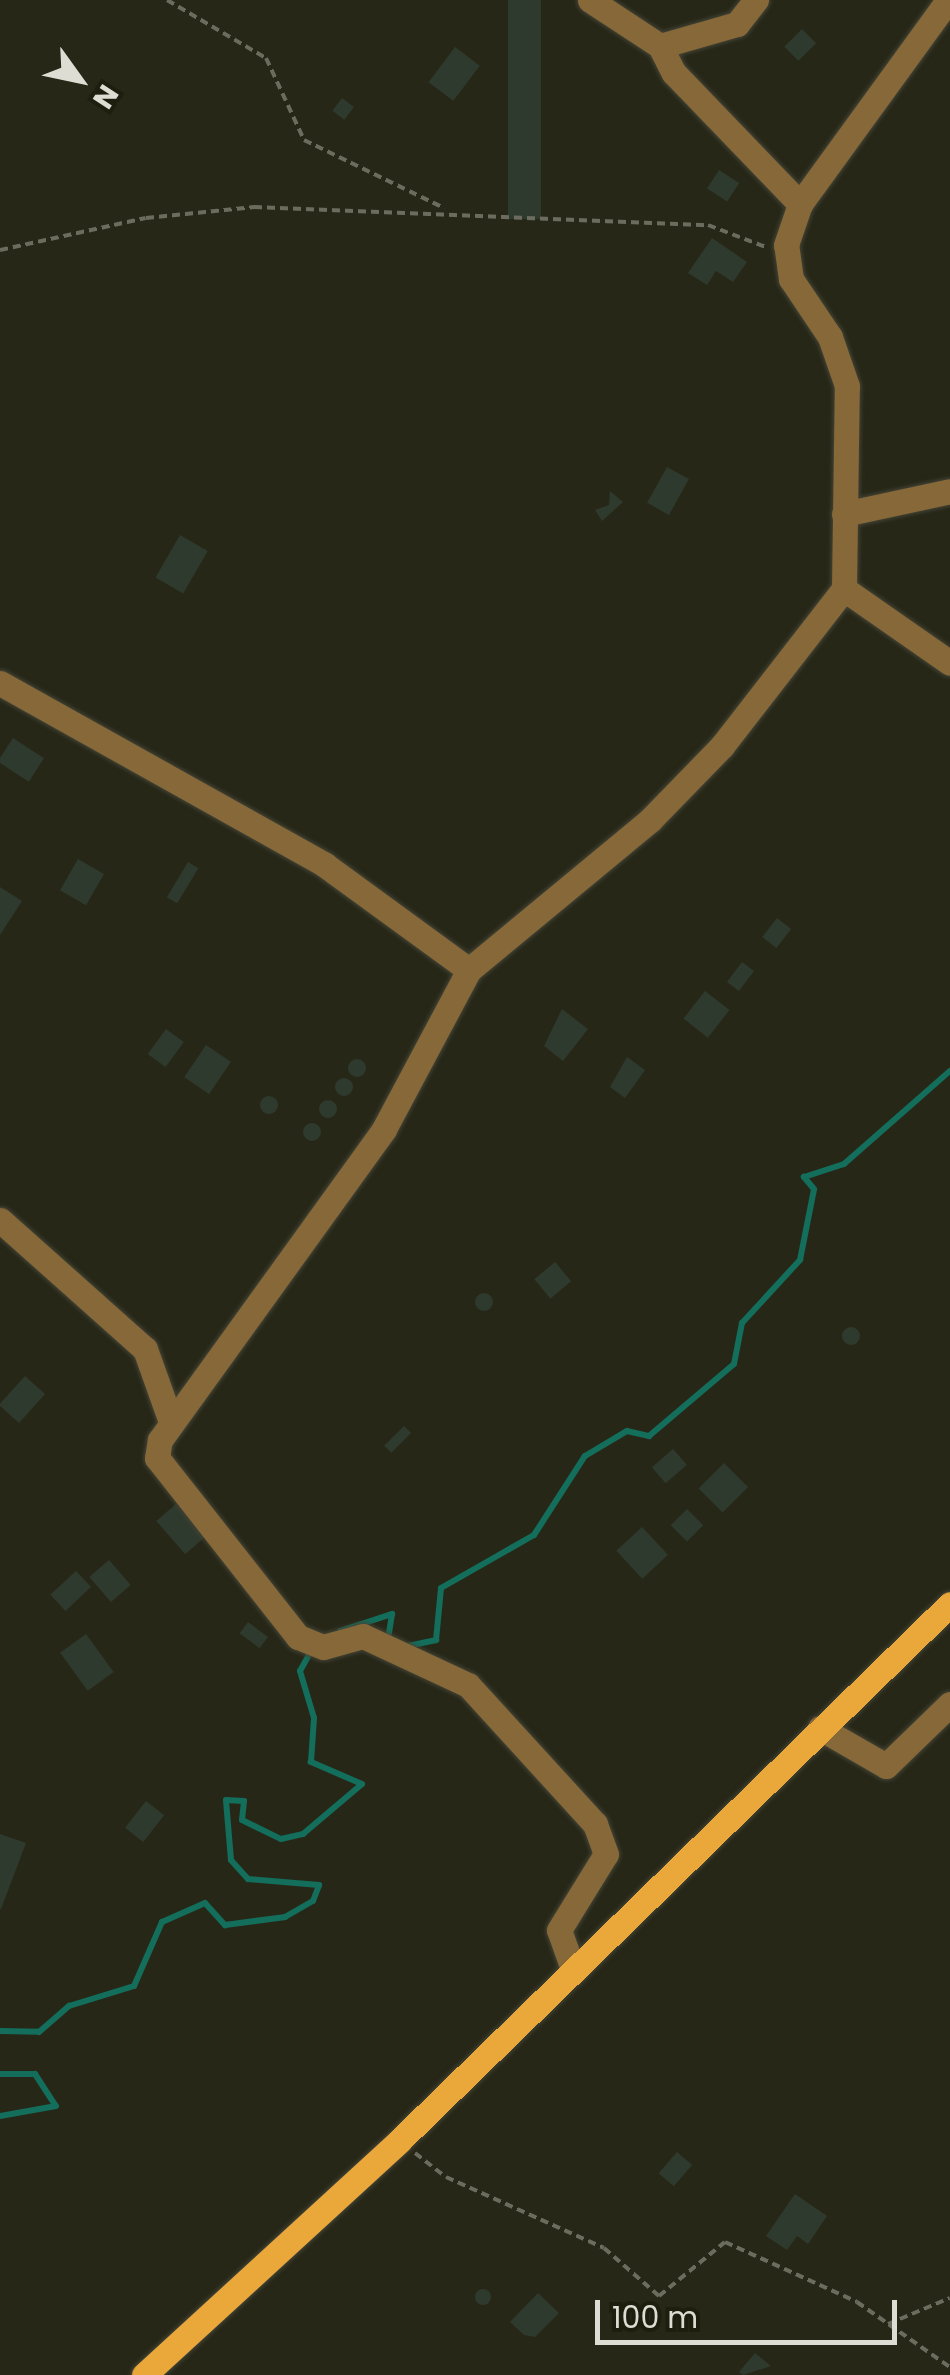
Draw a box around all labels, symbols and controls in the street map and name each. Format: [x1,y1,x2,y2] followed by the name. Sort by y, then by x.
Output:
[30,30,130,130] north arrow
[83,77,128,116] text: N
[600,2280,902,2342] scale bar
[612,2296,698,2339] text: 100 m

